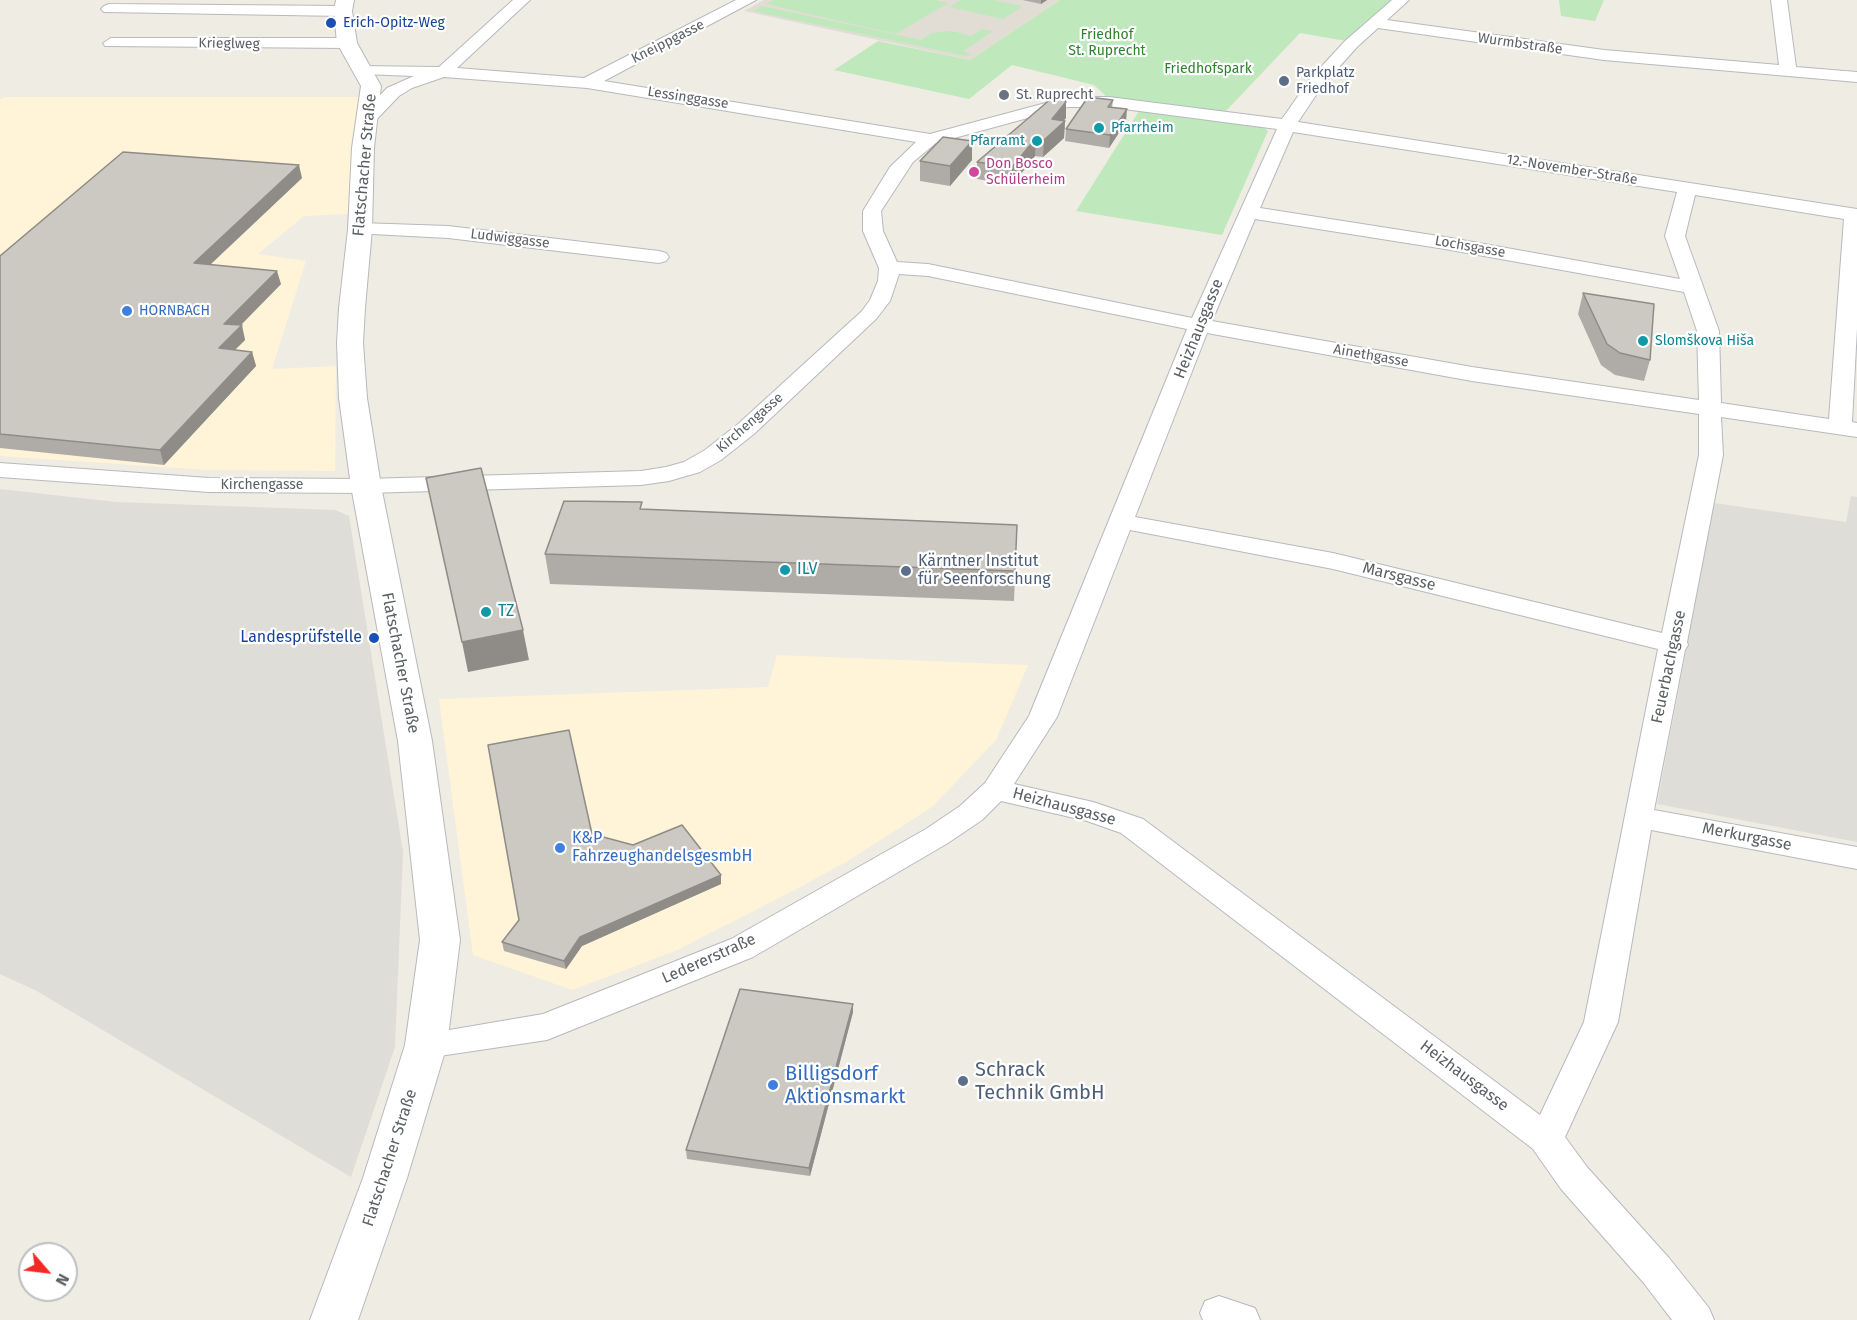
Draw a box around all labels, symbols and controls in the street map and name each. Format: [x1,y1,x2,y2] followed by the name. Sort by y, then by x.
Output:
[343,15,445,31] place label: Erich-Opitz-Weg
[324,16,338,30] marker: Erich-Opitz-Weg
[629,16,707,68] street label: Kneippgasse
[1068,27,1146,60] park label: Friedhof St. Ruprecht
[1477,30,1563,58] street label: Wurmbstraße
[198,35,260,53] street label: Krieglweg
[1164,61,1252,77] park label: Friedhofspark
[1296,65,1355,98] place label: Parkplatz Friedhof
[1277,74,1291,88] marker: Parkplatz Friedhof
[646,83,730,113] street label: Lessinggasse
[1016,87,1093,103] place label: St. Ruprecht
[997,88,1011,102] marker: St. Ruprecht
[349,93,381,237] street label: Flatschacher Straße
[1111,120,1174,136] place label: Pfarrheim
[1092,121,1106,135] marker: Pfarrheim
[970,133,1025,149] place label: Pfarramt
[1030,134,1044,148] marker: Pfarramt
[1505,151,1639,189] street label: 12.-November-Straße
[986,156,1066,188] place label: Don Bosco Schülerheim
[967,165,981,179] marker: Don Bosco Schülerheim
[469,226,551,252] street label: Ludwiggasse
[1433,233,1507,261] street label: Lochsgasse
[1170,276,1228,382] street label: Heizhausgasse
[139,303,210,319] place label: HORNBACH
[120,304,134,318] marker: HORNBACH
[1655,333,1754,349] place label: Slomškova Hiša
[1636,334,1650,348] marker: Slomškova Hiša
[1332,341,1410,371] street label: Ainethgasse
[713,389,787,457] street label: Kirchengasse
[221,477,303,493] street label: Kirchengasse
[918,552,1051,590] place label: Kärntner Institut für Seenforschung
[1360,559,1438,595] street label: Marsgasse
[797,560,817,580] place label: ILV
[778,563,792,577] marker: ILV
[899,564,913,578] marker: Kärntner Institut für Seenforschung
[377,591,423,735] street label: Flatschacher Straße
[498,602,514,622] place label: TZ
[479,605,493,619] marker: TZ
[1648,609,1690,725] street label: Feuerbachgasse
[240,628,362,648] place label: Landesprüfstelle
[367,631,381,645] marker: Landesprüfstelle
[1010,784,1118,830] street label: Heizhausgasse
[1701,819,1793,855] street label: Merkurgasse
[572,829,752,867] place label: K&P FahrzeughandelsgesmbH
[553,841,567,855] marker: K&P FahrzeughandelsgesmbH
[659,930,759,988] street label: Ledererstraße
[1416,1036,1512,1116] street label: Heizhausgasse
[975,1058,1105,1105] place label: Schrack Technik GmbH
[785,1062,905,1109] place label: Billigsdorf Aktionsmarkt
[956,1074,970,1088] marker: Schrack Technik GmbH
[766,1078,780,1092] marker: Billigsdorf Aktionsmarkt
[359,1087,421,1229] street label: Flatschacher Straße
[18,1242,78,1302] north arrow
[52,1271,73,1289] text: N

